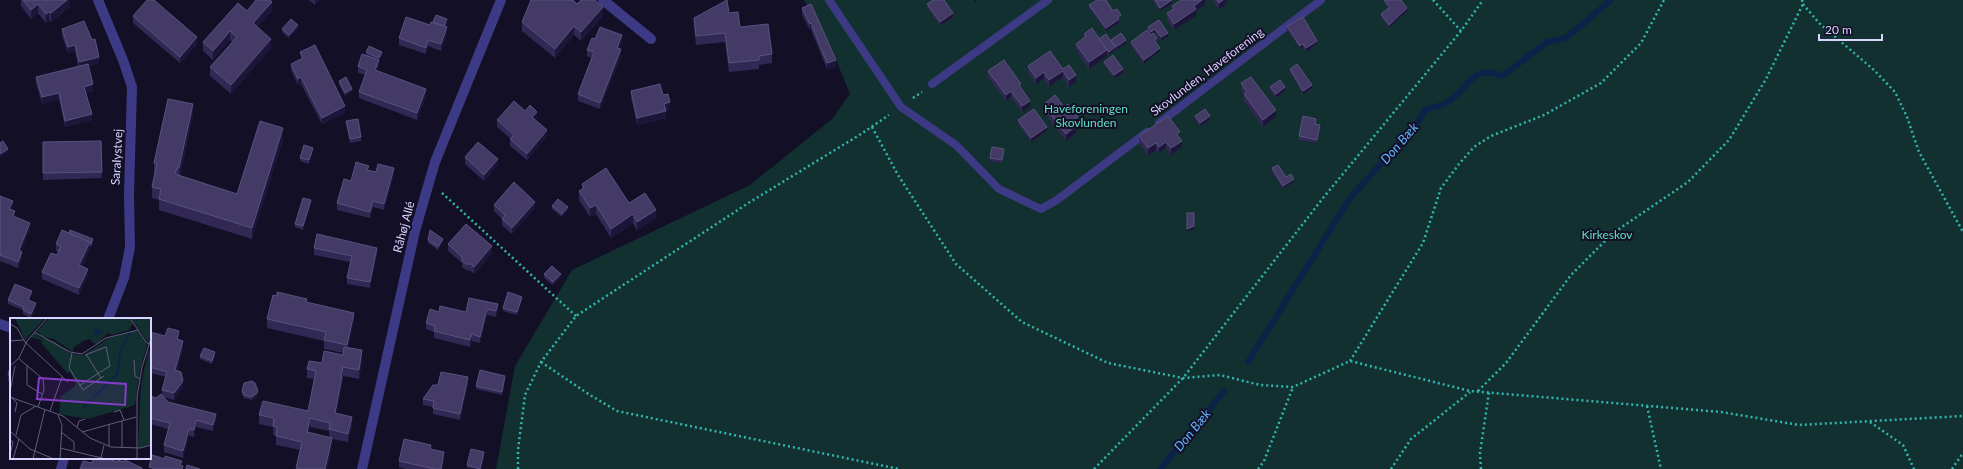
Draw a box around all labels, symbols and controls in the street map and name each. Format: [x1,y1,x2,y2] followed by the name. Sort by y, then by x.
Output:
[1819,16,1882,42] scale bar
[1825,22,1852,37] text: 20 m
[1147,24,1266,119] street label: Skovlunden, Haveforening
[1044,101,1128,130] park label: Haveforeningen Skovlunden
[1377,118,1422,167] water label: Don Bæk
[108,128,125,185] street label: Saralystvej
[389,200,418,254] street label: Råhøj Allé
[1581,227,1633,242] park label: Kirkeskov
[10,318,151,459] inset map
[1170,405,1214,454] water label: Don Bæk

